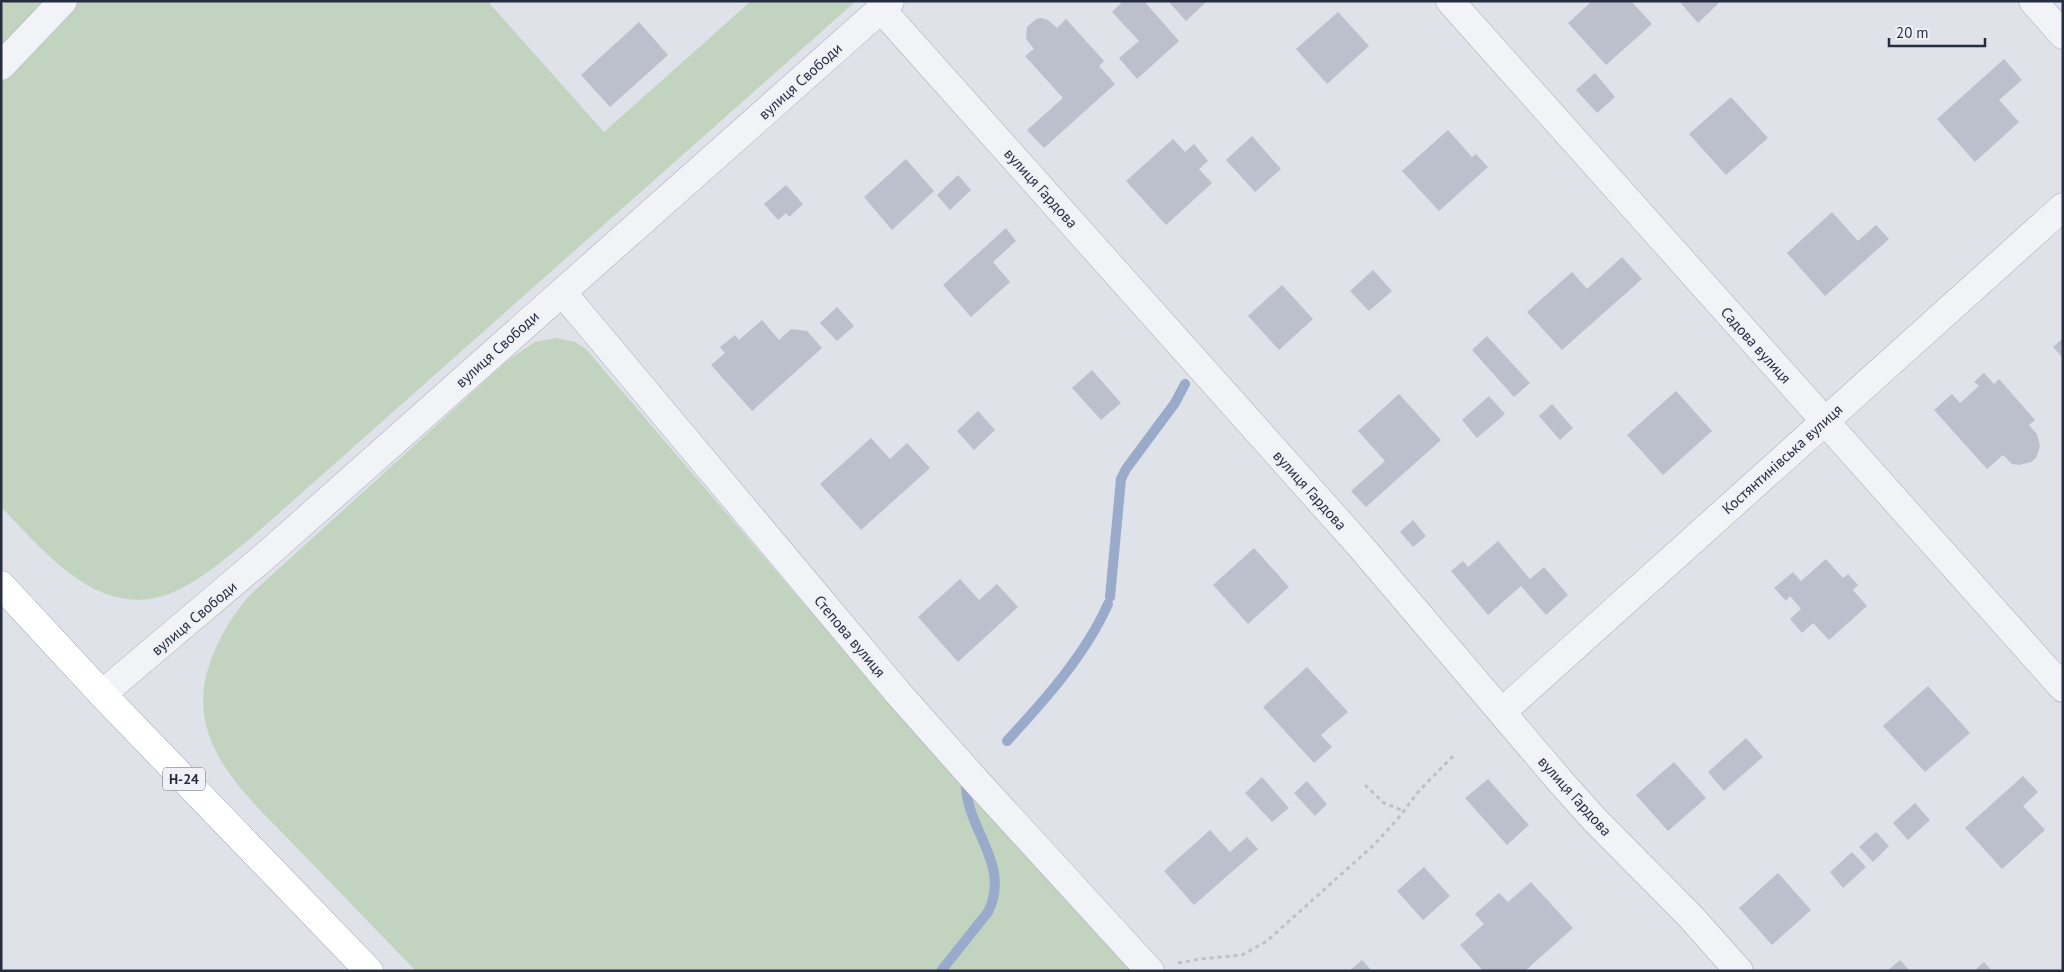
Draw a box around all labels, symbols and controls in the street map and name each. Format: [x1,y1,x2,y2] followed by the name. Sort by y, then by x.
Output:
[1889,15,1985,47] scale bar
[1896,23,1929,42] text: 20 m
[754,39,846,123] street label: вулиця Свободи
[1000,144,1082,232] street label: вулиця Гардова
[1717,303,1795,387] street label: Садова вулиця
[451,307,543,391] street label: вулиця Свободи
[1718,400,1846,518] street label: Костянтинівська вулиця
[1269,446,1351,534] street label: вулиця Гардова
[147,577,241,659] street label: вулиця Свободи
[810,591,890,681] street label: Степова вулиця
[1534,752,1616,840] street label: вулиця Гардова
[163,768,205,791] road number: Н-24

